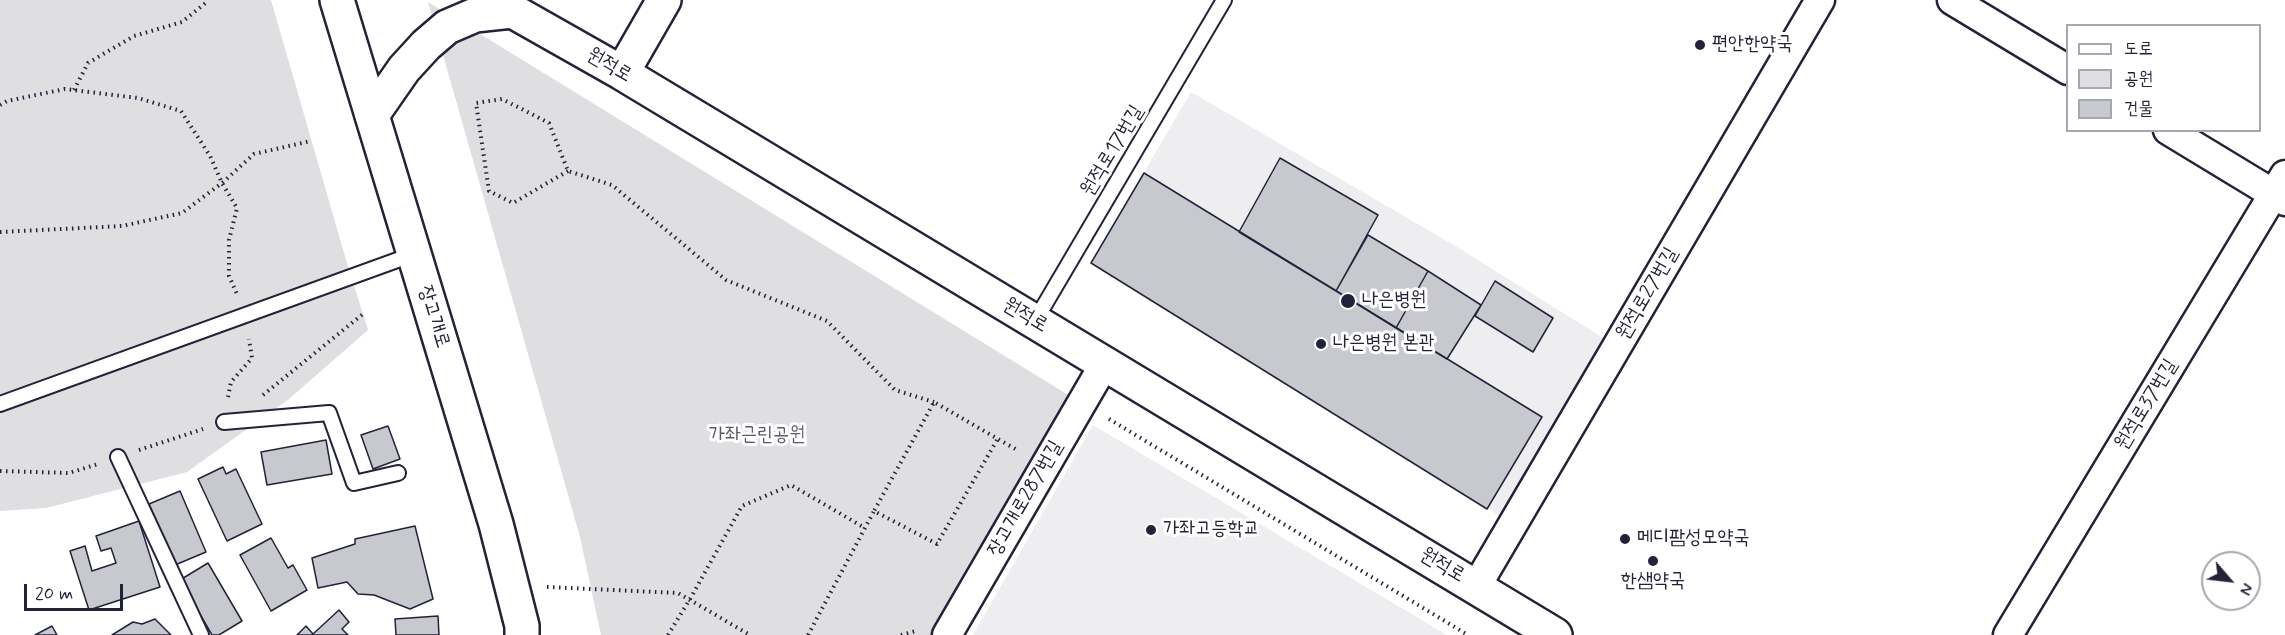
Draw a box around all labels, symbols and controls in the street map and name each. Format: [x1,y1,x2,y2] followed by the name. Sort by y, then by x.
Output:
[2066,24,2261,132] legend
[1712,33,1792,57] place label: 편안한약국
[2124,37,2153,61] text: 도로
[1693,38,1707,52] marker: 편안한약국
[582,44,636,88] street label: 원적로
[2124,67,2153,91] text: 공원
[2124,97,2153,121] text: 건물
[1077,101,1149,201] street label: 원적로17번길
[1612,244,1684,344] street label: 원적로27번길
[412,283,454,351] street label: 장고개로
[1362,289,1426,313] place label: 나은병원
[1339,292,1357,310] marker: 나은병원
[998,293,1052,339] street label: 원적로
[1333,332,1435,356] place label: 나은병원 본관
[1314,337,1328,351] marker: 나은병원 본관
[2111,355,2183,455] street label: 원적로37번길
[709,424,805,448] park label: 가좌근린공원
[983,437,1069,561] street label: 장고개로287번길
[1163,518,1260,542] place label: 가좌고등학교
[1144,523,1158,537] marker: 가좌고등학교
[1637,527,1750,551] place label: 메디팜성모약국
[1618,532,1632,546] marker: 메디팜성모약국
[1415,543,1469,589] street label: 원적로
[2201,551,2261,611] north arrow
[1646,554,1660,568] marker: 한샘약국
[1621,570,1685,594] place label: 한샘약국
[27,572,126,610] scale bar
[2234,579,2257,598] text: N
[35,582,73,606] text: 20 m

